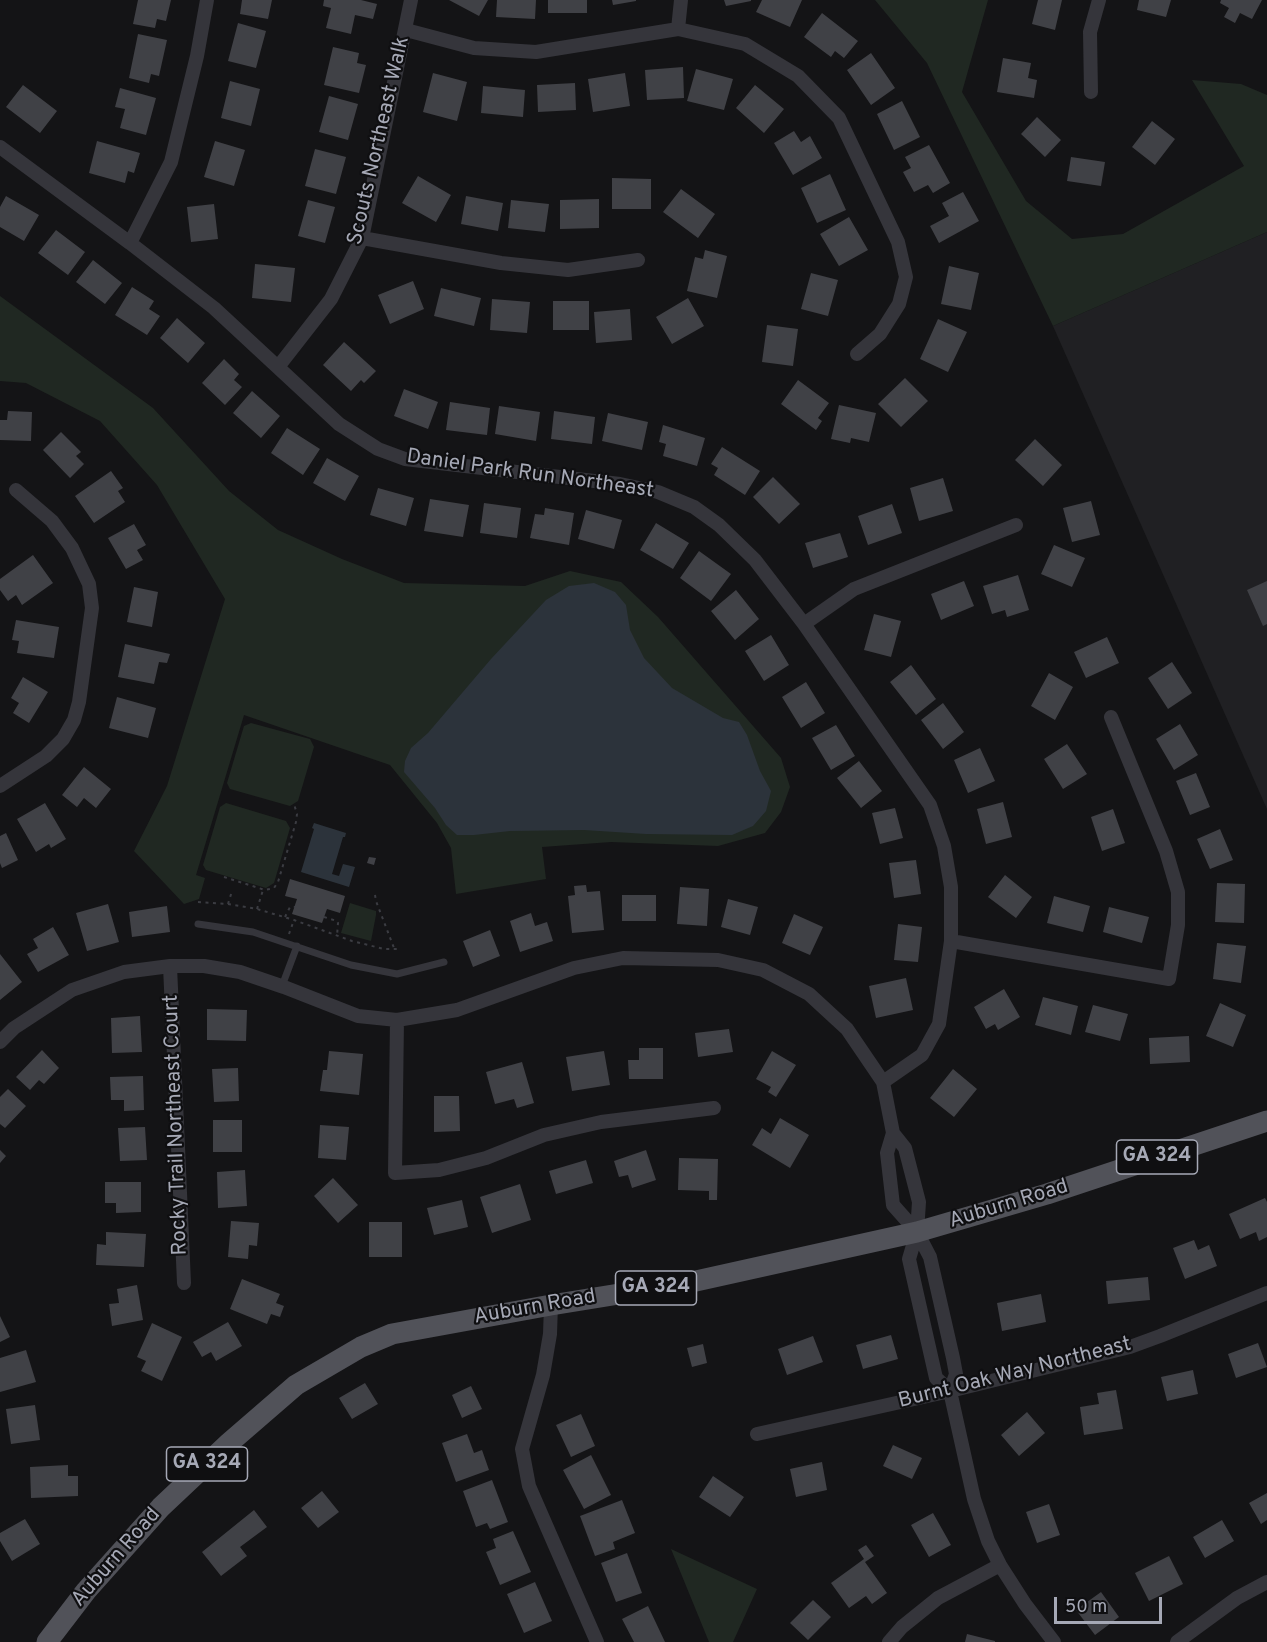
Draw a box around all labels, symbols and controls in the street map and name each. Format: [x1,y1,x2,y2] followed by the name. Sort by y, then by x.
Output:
[344,34,416,248] street label: Scouts Northeast Walk
[405,445,655,505] street label: Daniel Park Run Northeast
[160,994,194,1256] street label: Rocky Trail Northeast Court
[1116,1140,1198,1174] road number: GA 324
[946,1175,1072,1235] street label: Auburn Road
[616,1271,696,1305] road number: GA 324
[472,1285,598,1331] street label: Auburn Road
[896,1333,1134,1415] street label: Burnt Oak Way Northeast
[166,1447,248,1481] road number: GA 324
[67,1503,167,1613] street label: Auburn Road
[1057,1585,1165,1623] scale bar
[1065,1596,1107,1619] text: 50 m

